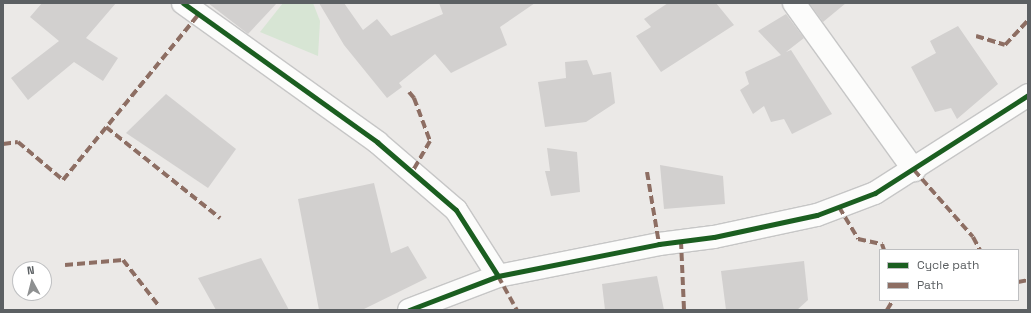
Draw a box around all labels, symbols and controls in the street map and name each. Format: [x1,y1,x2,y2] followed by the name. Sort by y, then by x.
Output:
[879,249,1019,301] legend
[917,257,979,273] text: Cycle path
[12,261,52,301] north arrow
[26,263,35,277] text: N
[917,277,943,293] text: Path

